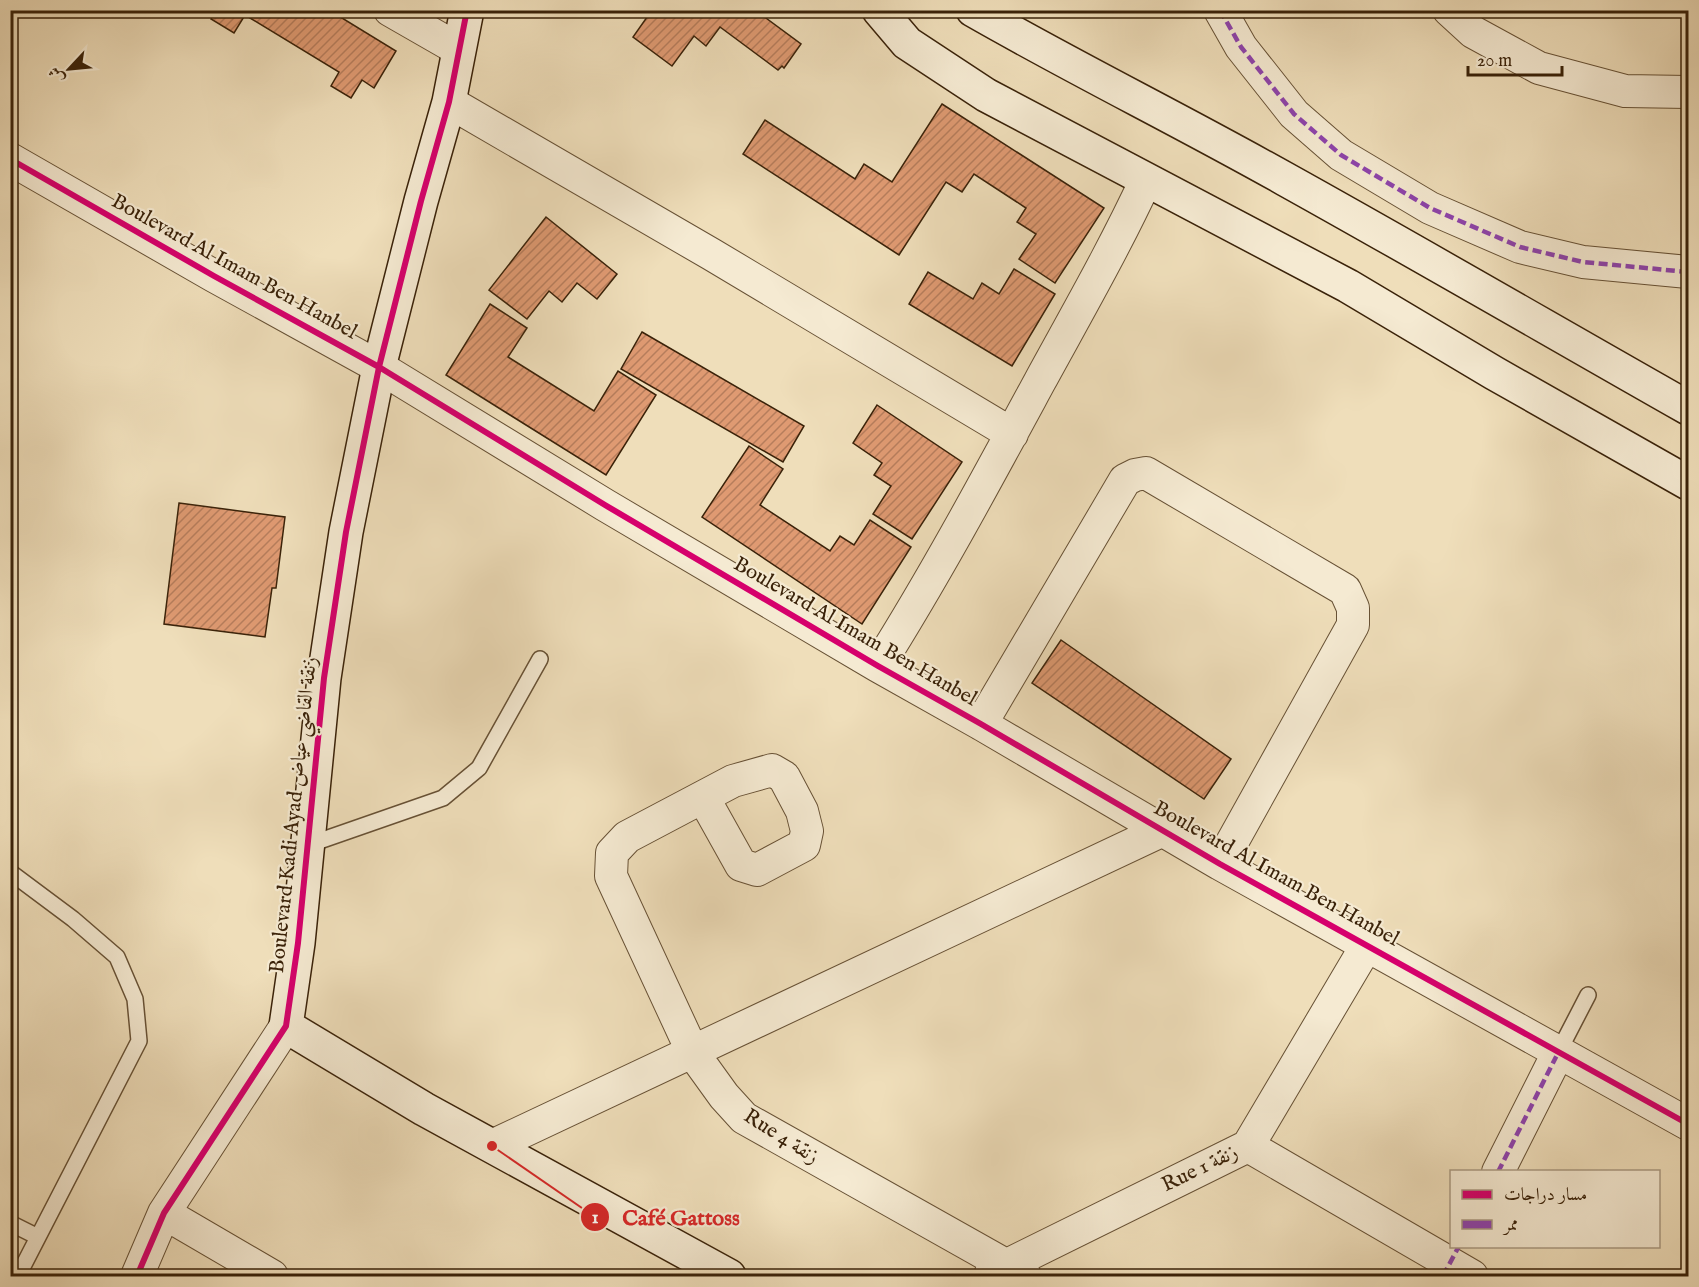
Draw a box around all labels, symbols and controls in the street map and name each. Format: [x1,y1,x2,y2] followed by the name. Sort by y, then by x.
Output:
[39,39,99,99] north arrow
[1468,39,1562,77] scale bar
[1477,50,1512,73] text: 20 m
[45,63,70,86] text: ش
[106,188,362,346] street label: Boulevard Al Imam Ben Hanbel
[728,551,982,713] street label: Boulevard Al Imam Ben Hanbel
[264,656,329,975] street label: Boulevard Kadi Ayad زنقة القاضي عياض
[1148,795,1404,953] street label: Boulevard Al Imam Ben Hanbel
[738,1103,824,1171] street label: Rue 4 زنقة
[1157,1139,1243,1199] street label: Rue 1 زنقة
[1450,1170,1660,1248] legend
[1504,1184,1587,1207] text: مسار دراجات
[580,1197,752,1237] callout: Café Gattoss
[622,1205,740,1233] text: Café Gattoss
[592,1207,599,1230] text: 1
[1502,1214,1518,1237] text: ممر

